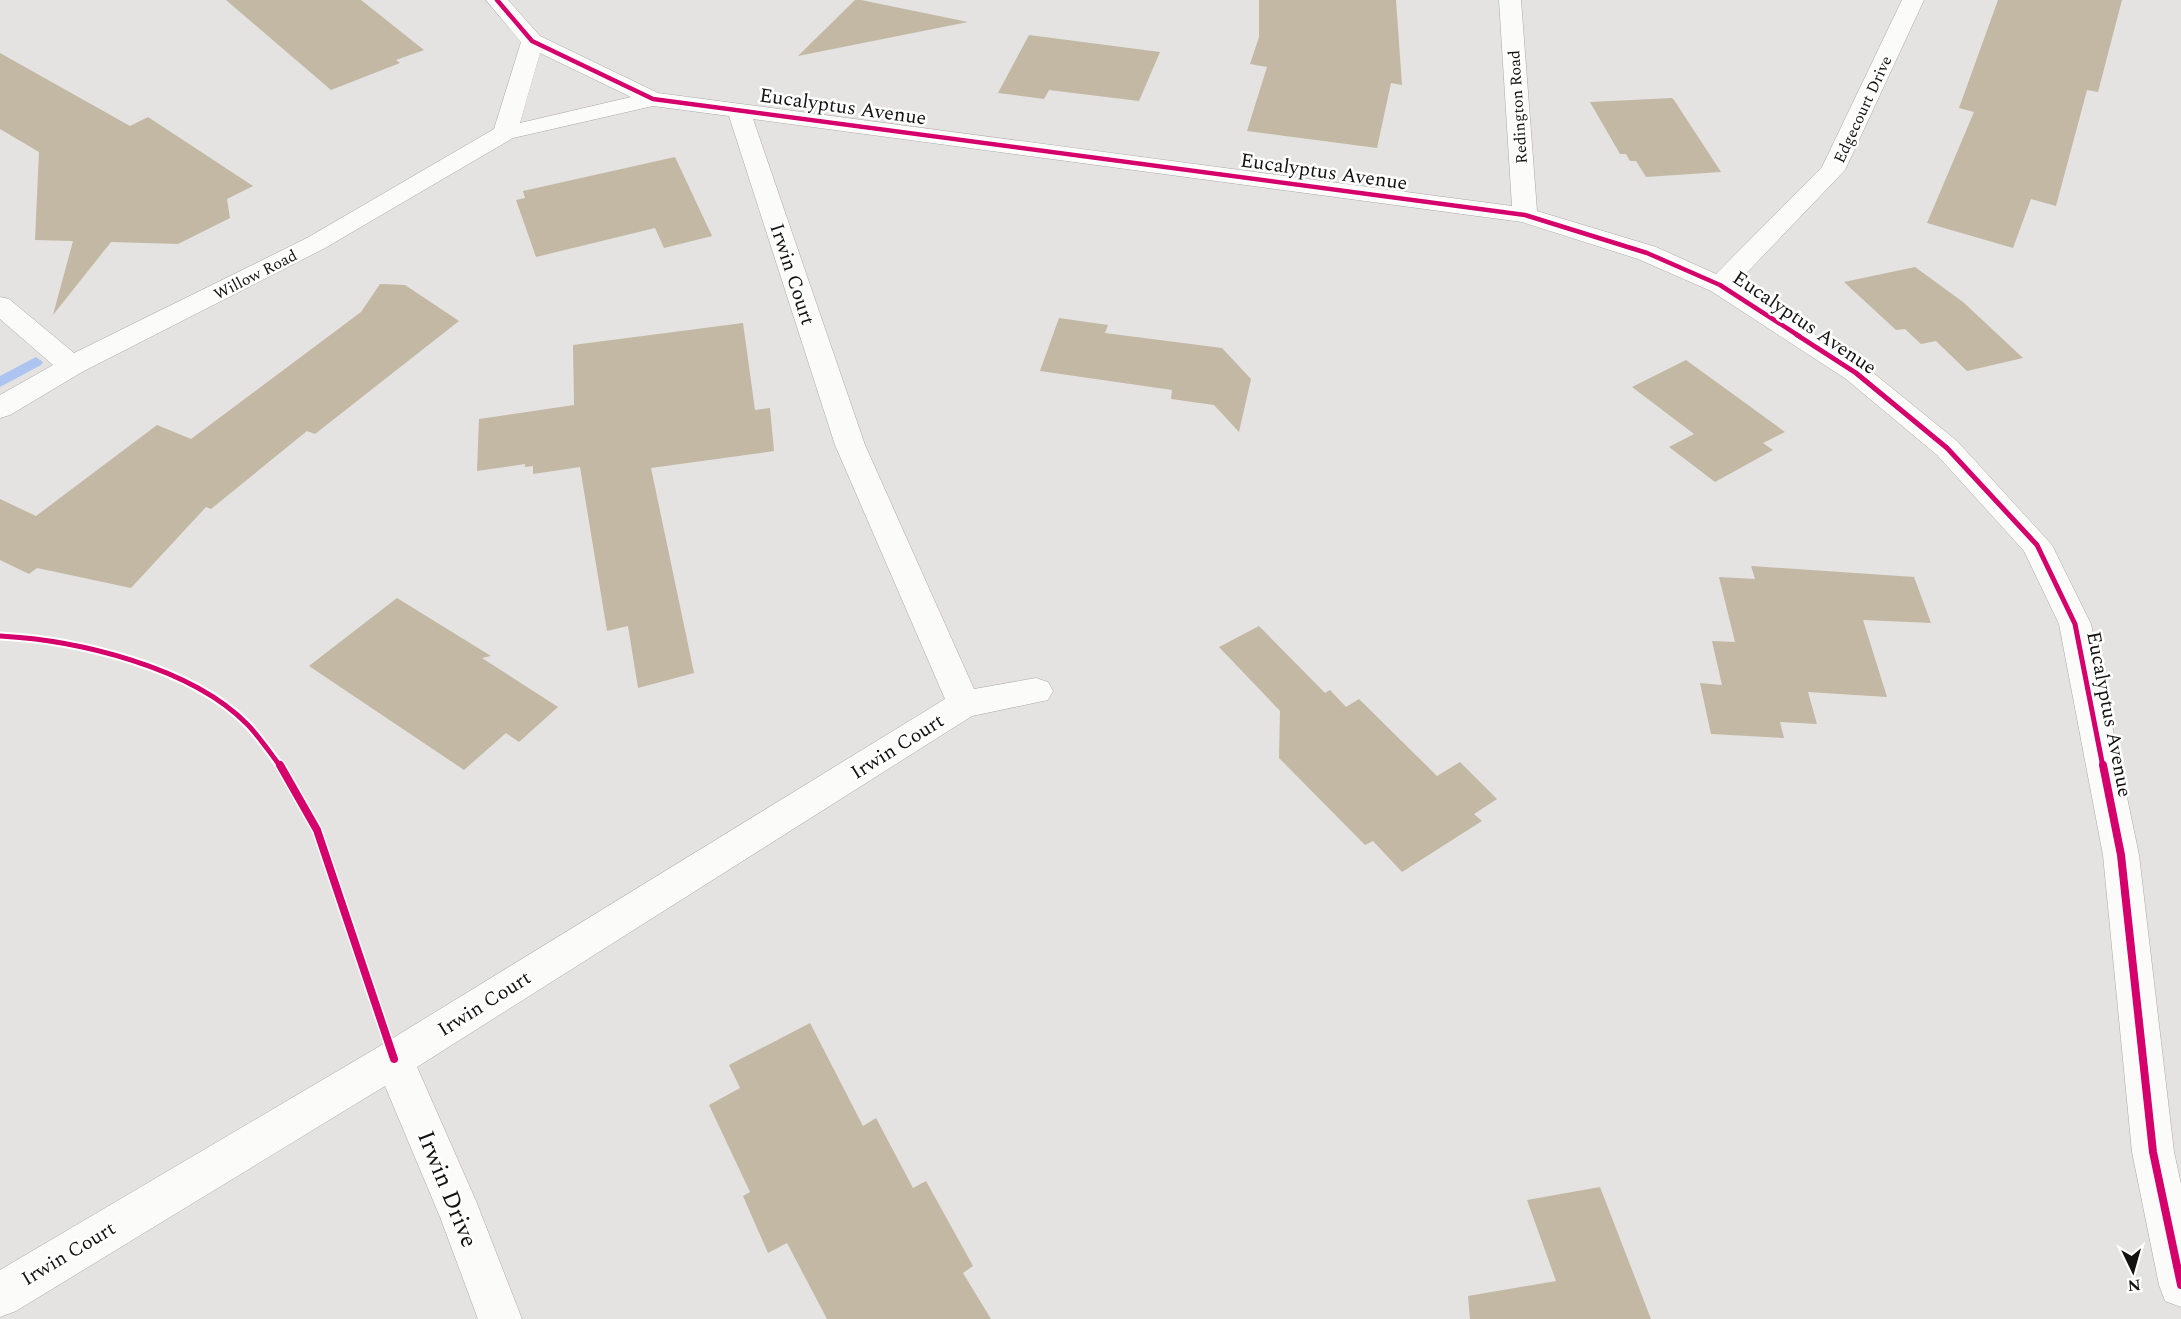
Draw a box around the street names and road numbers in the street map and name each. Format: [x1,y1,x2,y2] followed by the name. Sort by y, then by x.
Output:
[1502,49,1534,165] street label: Redington Road
[1827,52,1898,167] street label: Edgecourt Drive
[757,80,928,134] street label: Eucalyptus Avenue
[1238,145,1409,199] street label: Eucalyptus Avenue
[762,220,823,329] street label: Irwin Court
[210,244,301,306] street label: Willow Road
[1726,263,1883,382] street label: Eucalyptus Avenue
[2078,629,2140,800] street label: Eucalyptus Avenue
[845,706,950,787] street label: Irwin Court
[432,963,537,1044] street label: Irwin Court
[407,1126,487,1253] street label: Irwin Drive
[16,1214,121,1294] street label: Irwin Court

